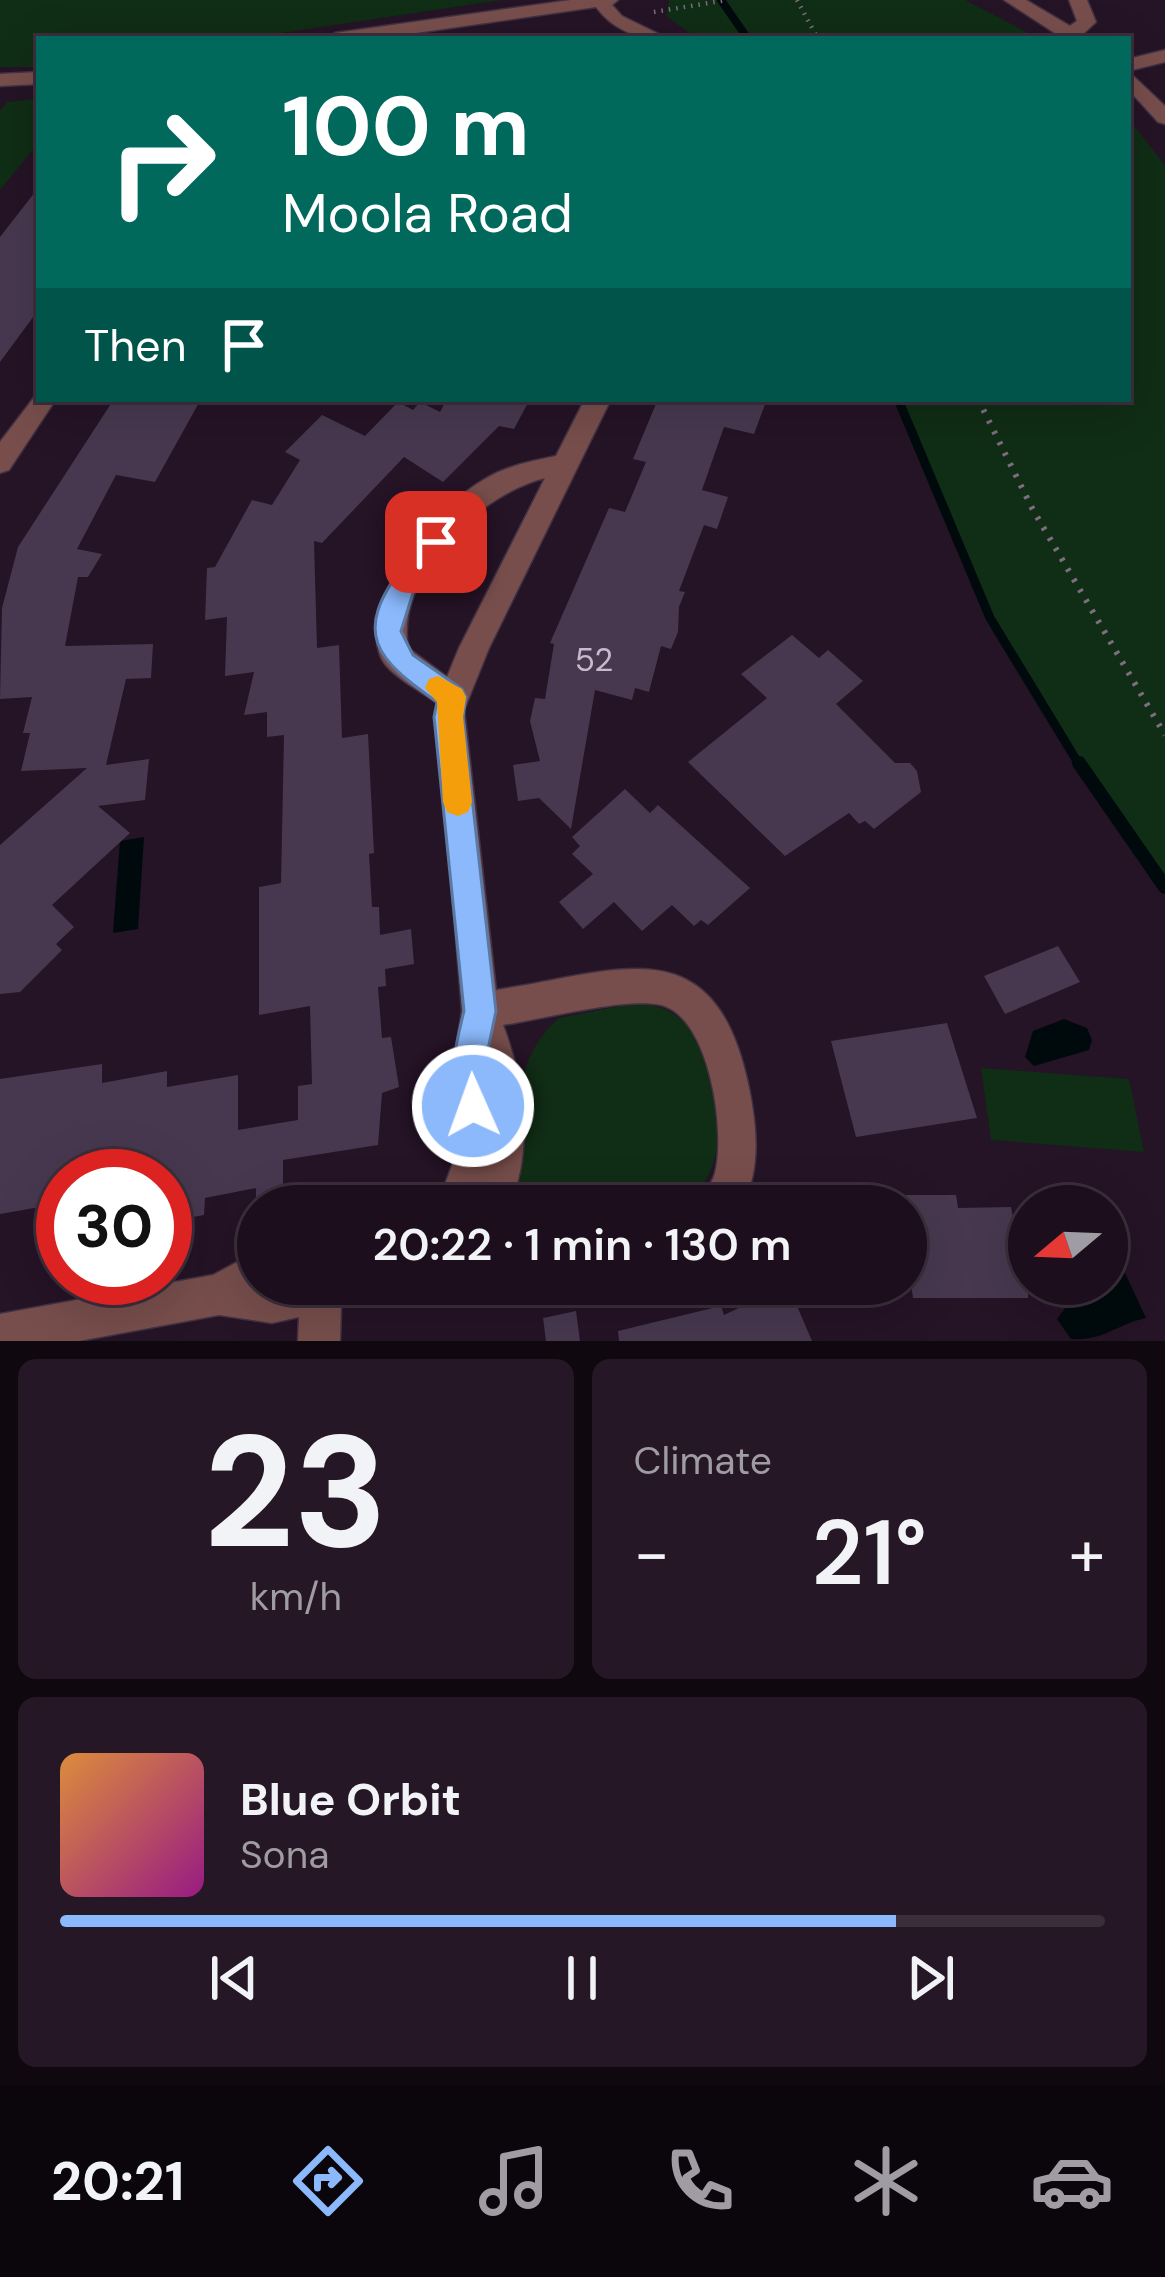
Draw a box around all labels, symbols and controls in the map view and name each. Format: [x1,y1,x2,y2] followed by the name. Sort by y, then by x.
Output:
[282,72,530,181] text: 100 m
[84,84,240,240] icon: right
[282,178,573,249] text: Moola Road
[211,312,277,378] icon: arrive
[84,316,187,375] text: Then
[385,491,487,593] pin
[403,509,469,575] icon: arrive
[575,638,613,681] house number: 52
[410,1043,536,1169] position arrow
[36,1149,192,1305] speed limit sign: 30
[1008,1185,1128,1305] north arrow
[1008,1185,1128,1305] map controls
[372,1215,792,1274] text: 20:22 · 1 min · 130 m
[204,1391,388,1594] text: 23
[634,1435,772,1486] text: Climate
[812,1495,927,1612] text: 21°
[634,1511,670,1596] text: −
[1069,1511,1105,1596] text: +
[250,1571,342,1622] text: km/h
[240,1770,461,1829] text: Blue Orbit
[240,1829,329,1880] text: Sona
[201,1945,267,2011] icon: previous
[549,1945,615,2011] icon: pause
[898,1945,964,2011] icon: next
[286,2139,370,2223] icon: directions
[472,2139,556,2223] icon: music
[658,2139,742,2223] icon: phone
[844,2139,928,2223] icon: climate
[1030,2139,1114,2223] icon: car
[51,2146,184,2217] text: 20:21

